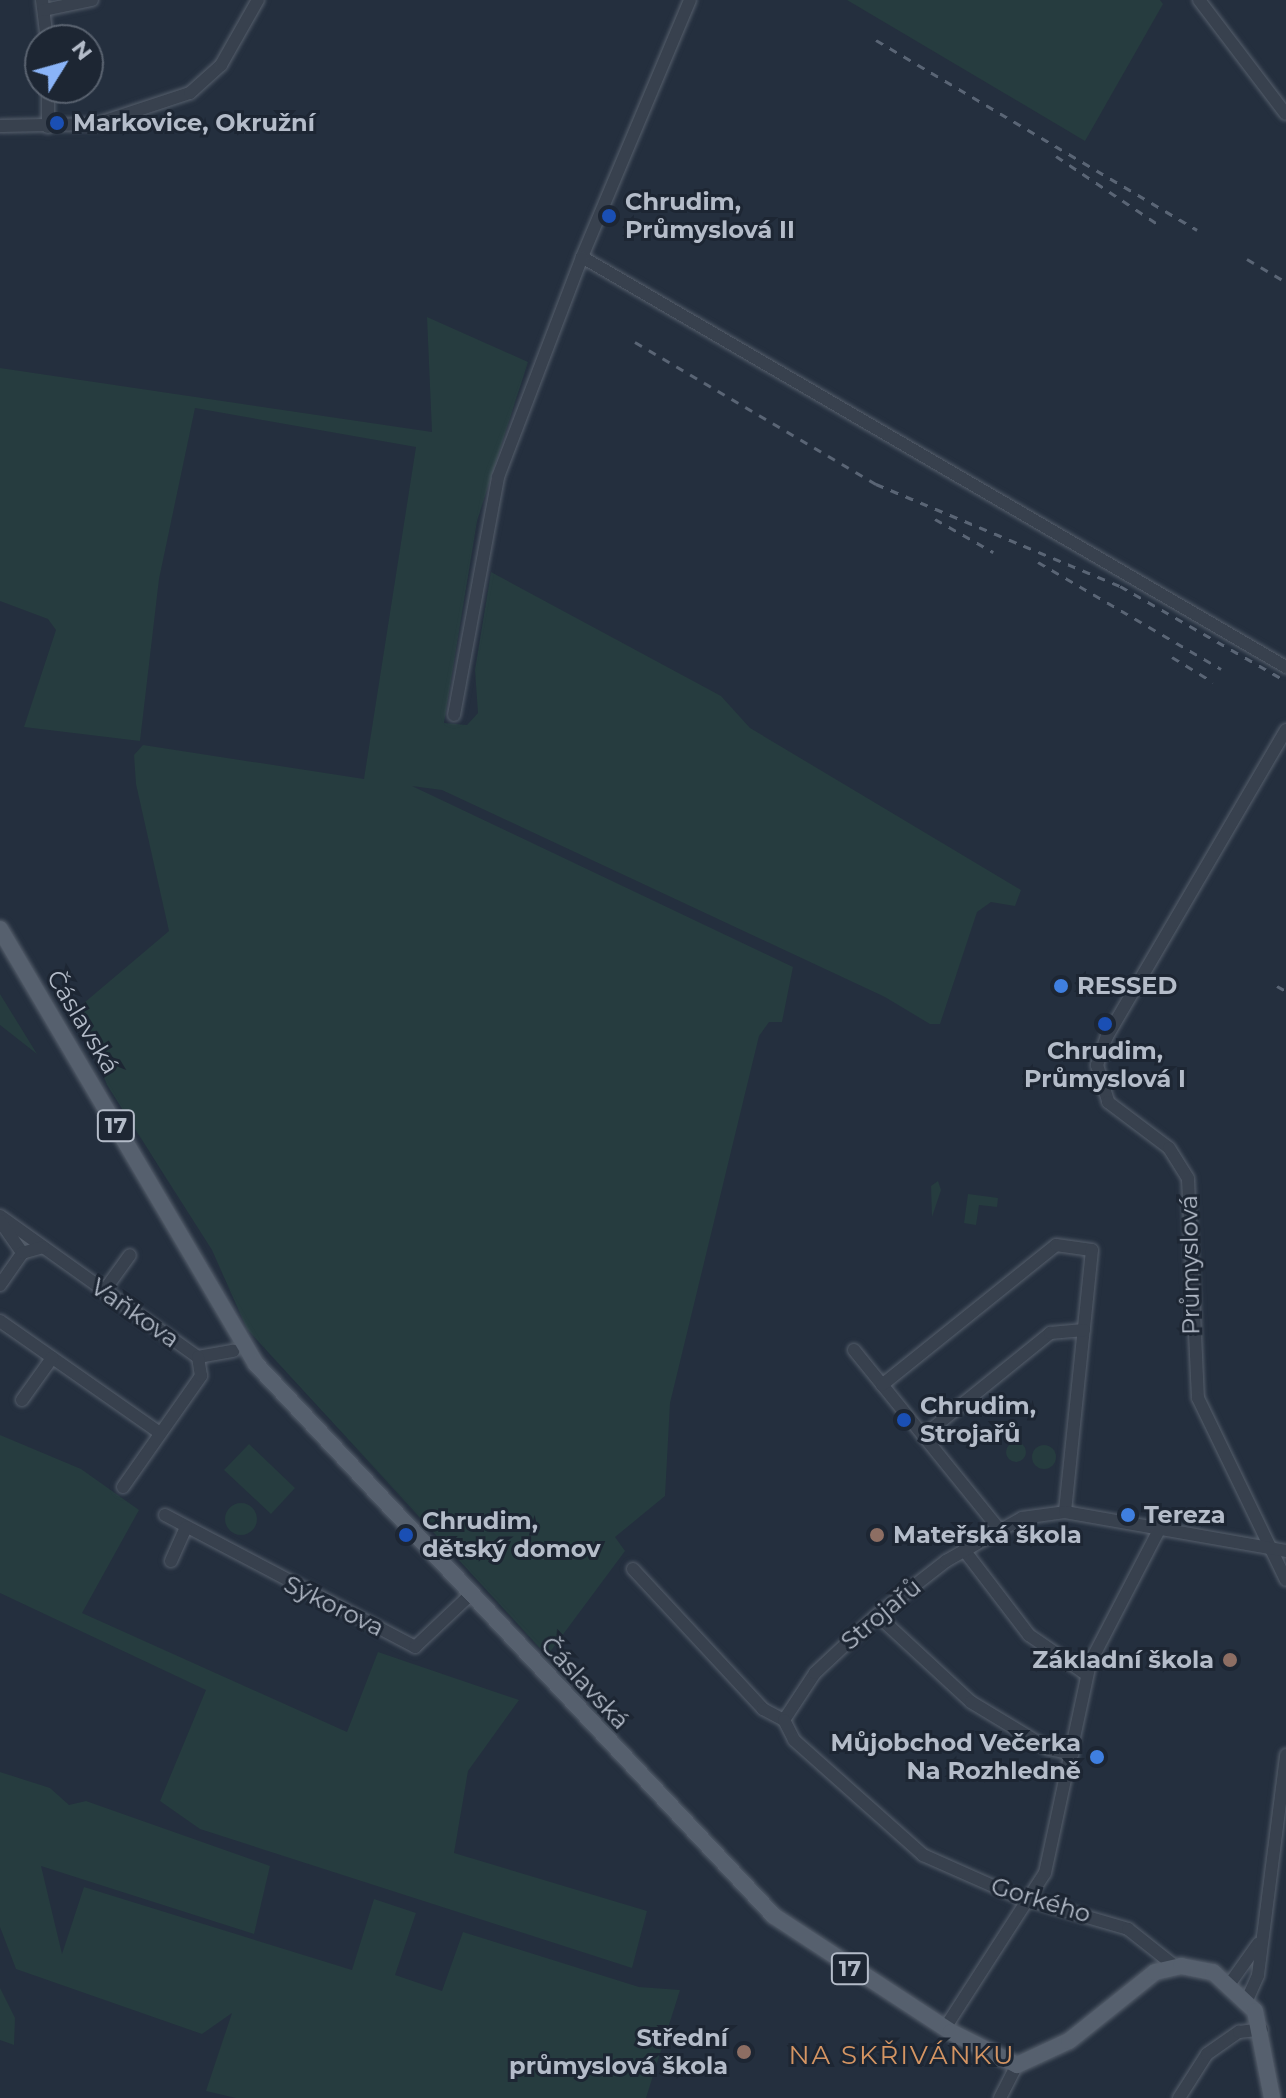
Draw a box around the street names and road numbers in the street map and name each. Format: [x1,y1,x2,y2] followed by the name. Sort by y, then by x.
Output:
[41,965,125,1079] street label: Čáslavská
[96,1108,136,1144] road number: 17
[1174,1195,1206,1335] street label: Průmyslová
[85,1272,185,1354] street label: Vaňkova
[279,1570,389,1642] street label: Sýkorova
[835,1572,927,1656] street label: Strojařů
[535,1631,635,1735] street label: Čáslavská
[988,1871,1094,1929] street label: Gorkého
[830,1951,870,1987] road number: 17

